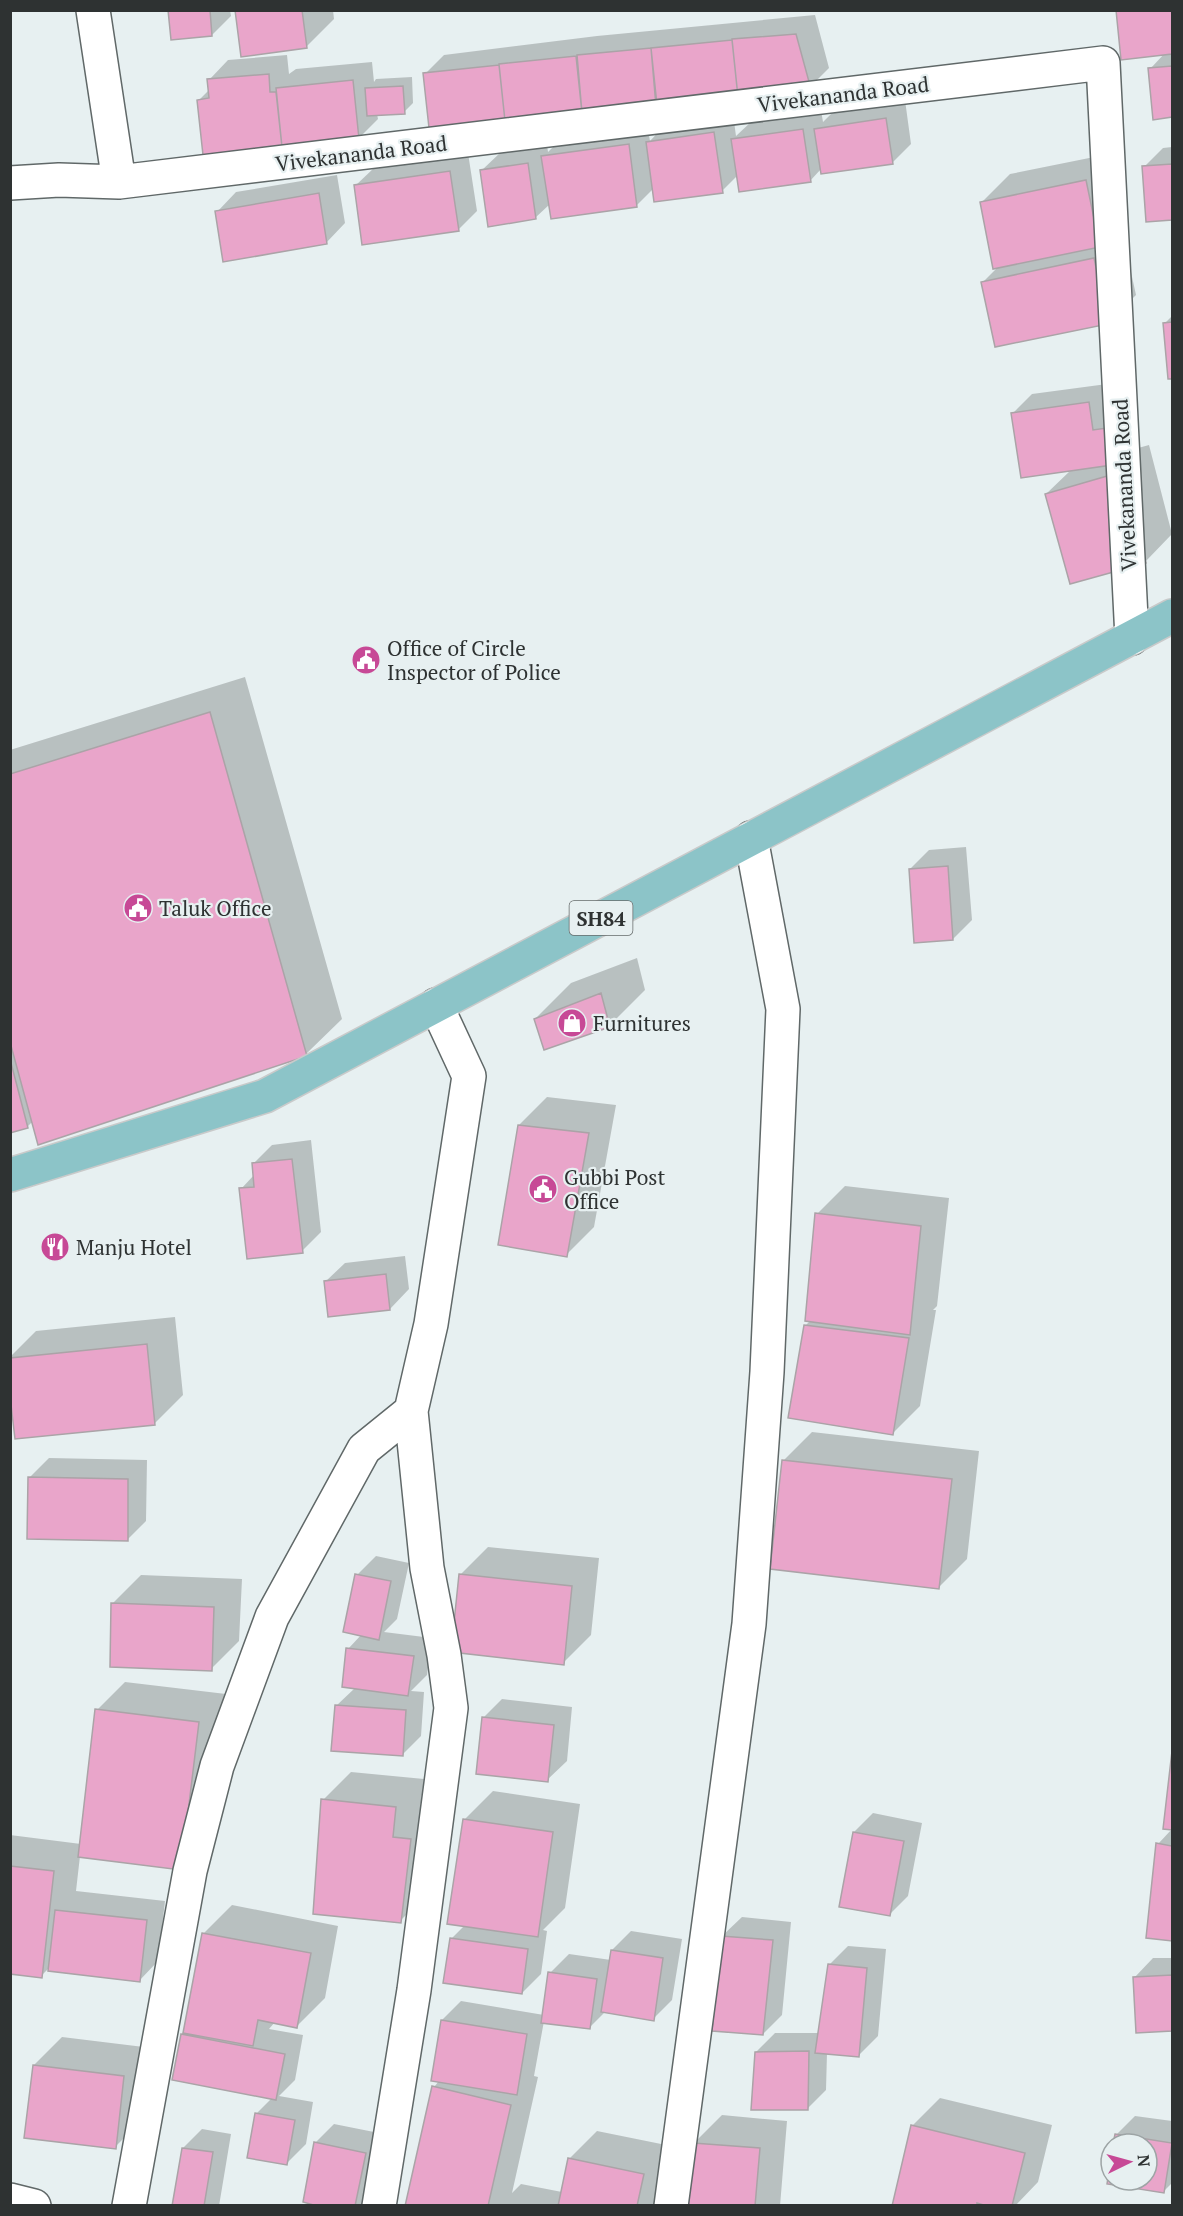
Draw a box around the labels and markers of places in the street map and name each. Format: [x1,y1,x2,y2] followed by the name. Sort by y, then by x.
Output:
[387,634,561,686] place label: Office of Circle Inspector of Police
[350,644,382,676] public building icon: Office of Circle Inspector of Police
[122,892,154,924] public building icon: Taluk Office
[159,894,272,922] place label: Taluk Office
[556,1007,588,1039] shop icon: Furnitures
[593,1009,691,1037] place label: Furnitures
[564,1163,665,1215] place label: Gubbi Post Office
[527,1173,559,1205] public building icon: Gubbi Post Office
[39,1231,71,1263] restaurant icon: Manju Hotel
[76,1233,192,1261] place label: Manju Hotel

